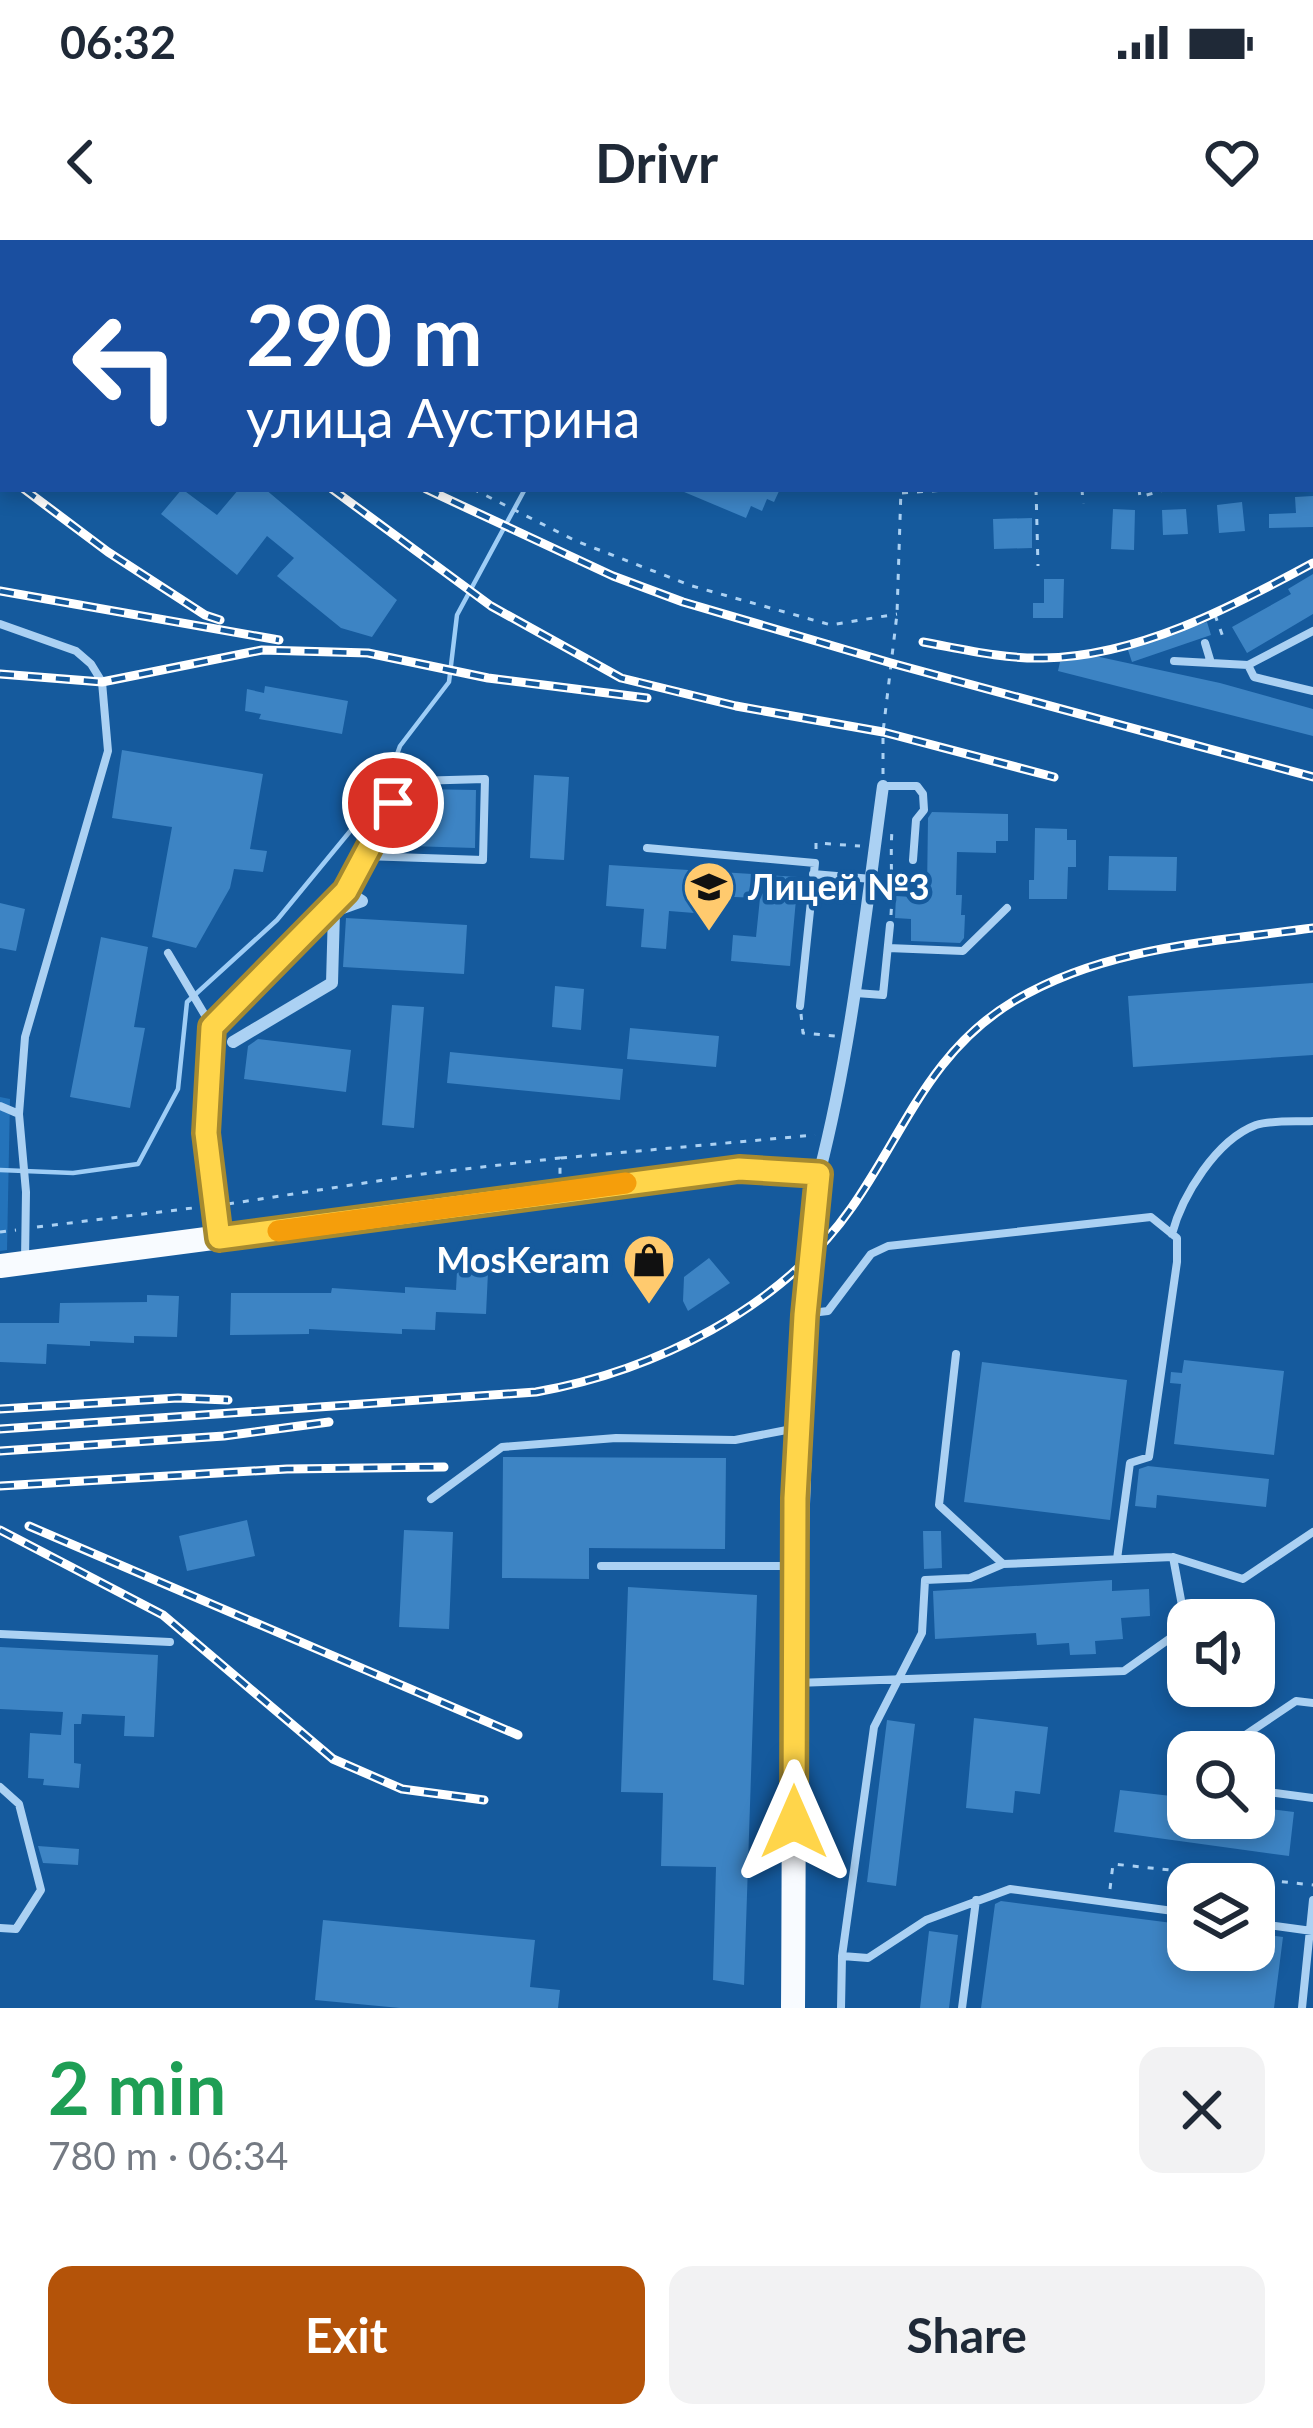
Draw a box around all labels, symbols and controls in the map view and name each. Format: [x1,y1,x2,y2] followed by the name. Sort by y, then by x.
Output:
[60,15,176,69] text: 06:32
[48,129,114,195] icon: back
[1199,129,1265,195] icon: heart
[595,130,718,195] text: Drivr
[246,283,483,384] text: 290 m
[48,288,204,444] icon: left
[246,385,640,450] text: улица Аустрина
[342,752,444,854] pin
[360,770,426,836] icon: arrive
[681,859,737,933] school or university icon: Лицей №3
[747,864,930,908] place label: Лицей №3
[621,1232,677,1306] shop icon: MosKeram
[436,1237,610,1281] place label: MosKeram
[1167,1599,1275,1971] map controls
[1167,1599,1275,1707] button: sound
[1167,1731,1275,1839] button: search
[731,1759,857,1885] position arrow
[1167,1863,1275,1971] button: layers
[48,2044,226,2130] text: 2 min
[1139,2047,1265,2173] button: close
[48,2132,288,2178] text: 780 m · 06:34
[48,2266,645,2404] button: Exit
[669,2266,1265,2404] button: Share

